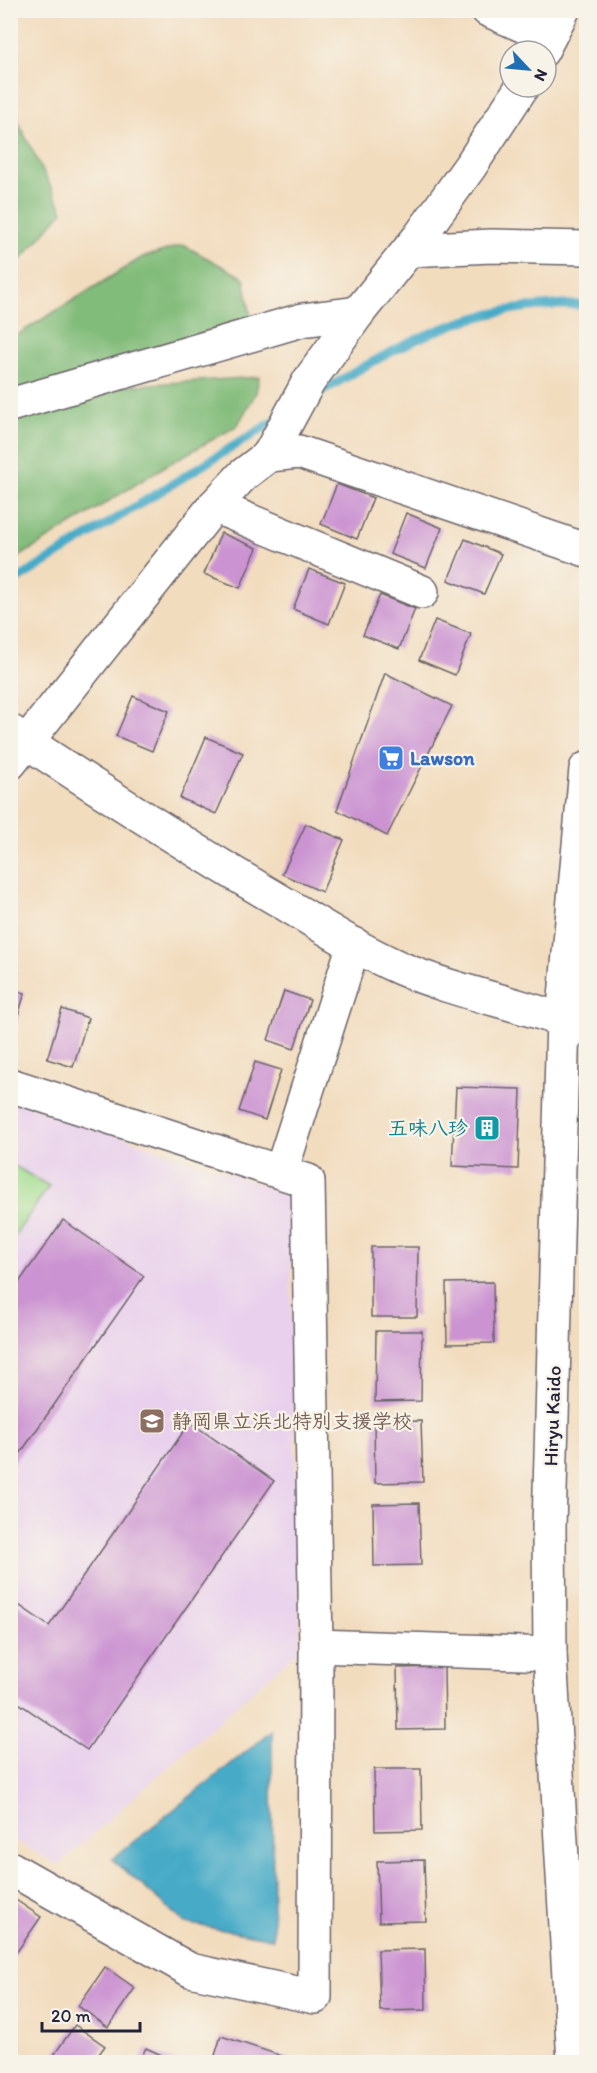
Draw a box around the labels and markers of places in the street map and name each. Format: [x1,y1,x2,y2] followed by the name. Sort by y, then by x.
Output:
[376,743,406,773] supermarket icon: Lawson
[410,746,475,770] place label: Lawson
[472,1113,502,1143] building icon: 五味八珍
[388,1116,468,1140] place label: 五味八珍
[137,1406,167,1436] school or university icon: 静岡県立浜北特別支援学校
[172,1409,412,1433] place label: 静岡県立浜北特別支援学校

